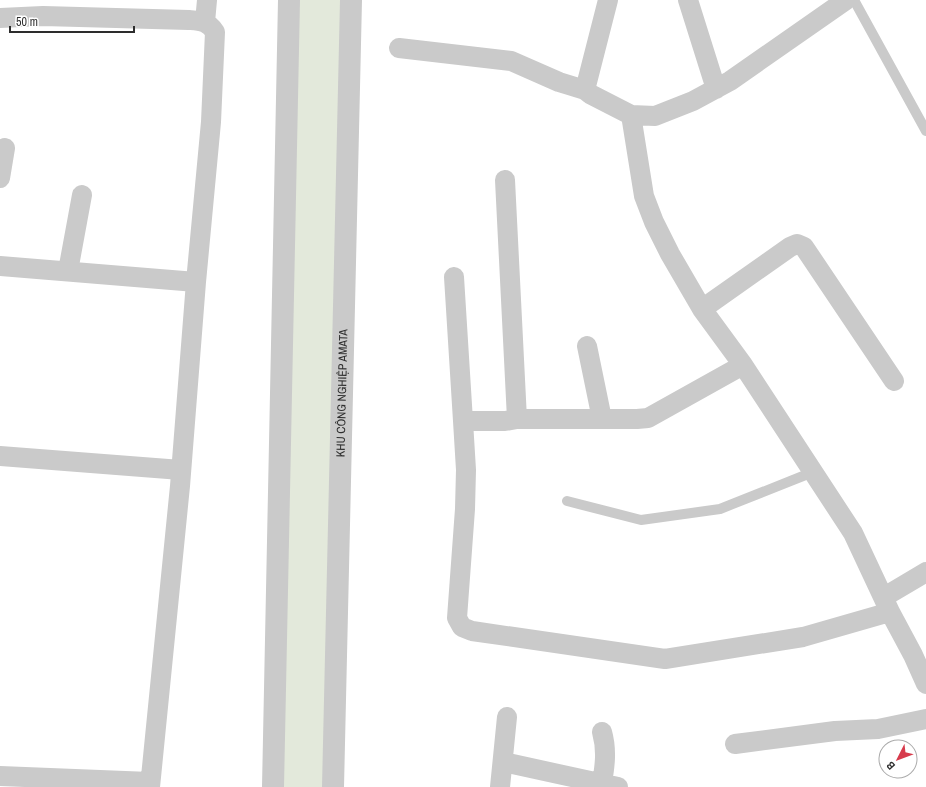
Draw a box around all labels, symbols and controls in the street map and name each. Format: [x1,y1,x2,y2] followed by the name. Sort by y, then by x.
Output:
[10,8,134,34] scale bar
[16,14,38,30] text: 50 m
[333,328,351,457] street label: KHU CÔNG NGHIỆP AMATA
[878,739,918,779] north arrow
[883,758,898,773] text: B

